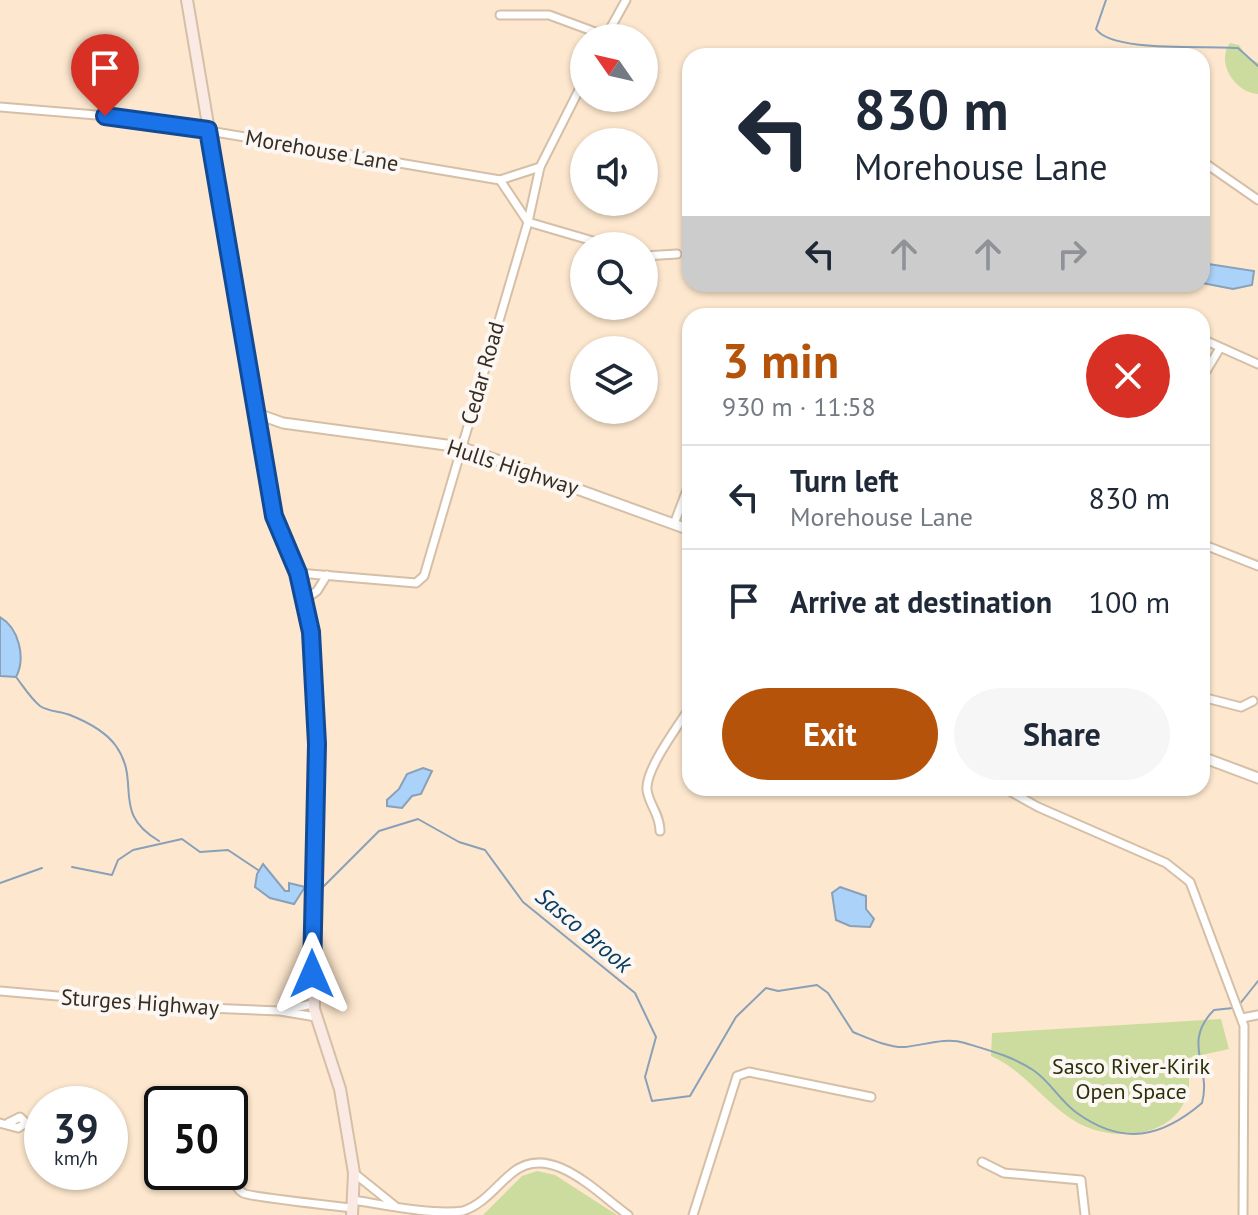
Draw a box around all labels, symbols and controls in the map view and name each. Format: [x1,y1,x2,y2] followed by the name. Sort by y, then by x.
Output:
[570,24,658,112] north arrow
[570,24,658,424] map controls
[71,34,139,116] pin
[83,46,127,90] icon: arrive
[854,73,1009,145] text: 830 m
[722,80,826,184] icon: left
[243,123,401,177] street label: Morehouse Lane
[570,128,658,216] button: sound
[854,143,1107,190] text: Morehouse Lane
[570,232,658,320] button: search
[798,232,842,276] icon: left
[882,232,926,276] icon: ahead
[966,232,1010,276] icon: ahead
[1050,232,1094,276] icon: right
[454,318,510,428] street label: Cedar Road
[722,329,839,391] text: 3 min
[1086,334,1170,418] button: close
[570,336,658,424] button: layers
[722,390,876,423] text: 930 m · 11:58
[444,433,583,502] street label: Hulls Highway
[790,461,898,500] text: Turn left
[722,475,766,519] icon: left
[1089,478,1170,517] text: 830 m
[790,500,973,533] text: Morehouse Lane
[722,579,766,623] icon: arrive
[790,582,1052,621] text: Arrive at destination
[1089,582,1170,621] text: 100 m
[722,688,938,780] button: Exit
[954,688,1170,780] button: Share
[529,881,640,980] water label: Sasco Brook
[270,932,354,1016] position arrow
[60,983,221,1022] street label: Sturges Highway
[1052,1052,1211,1105] park label: Sasco River-Kirik Open Space
[144,1086,248,1190] speed limit sign: 50
[53,1102,99,1154] text: 39
[54,1145,98,1171] text: km/h

